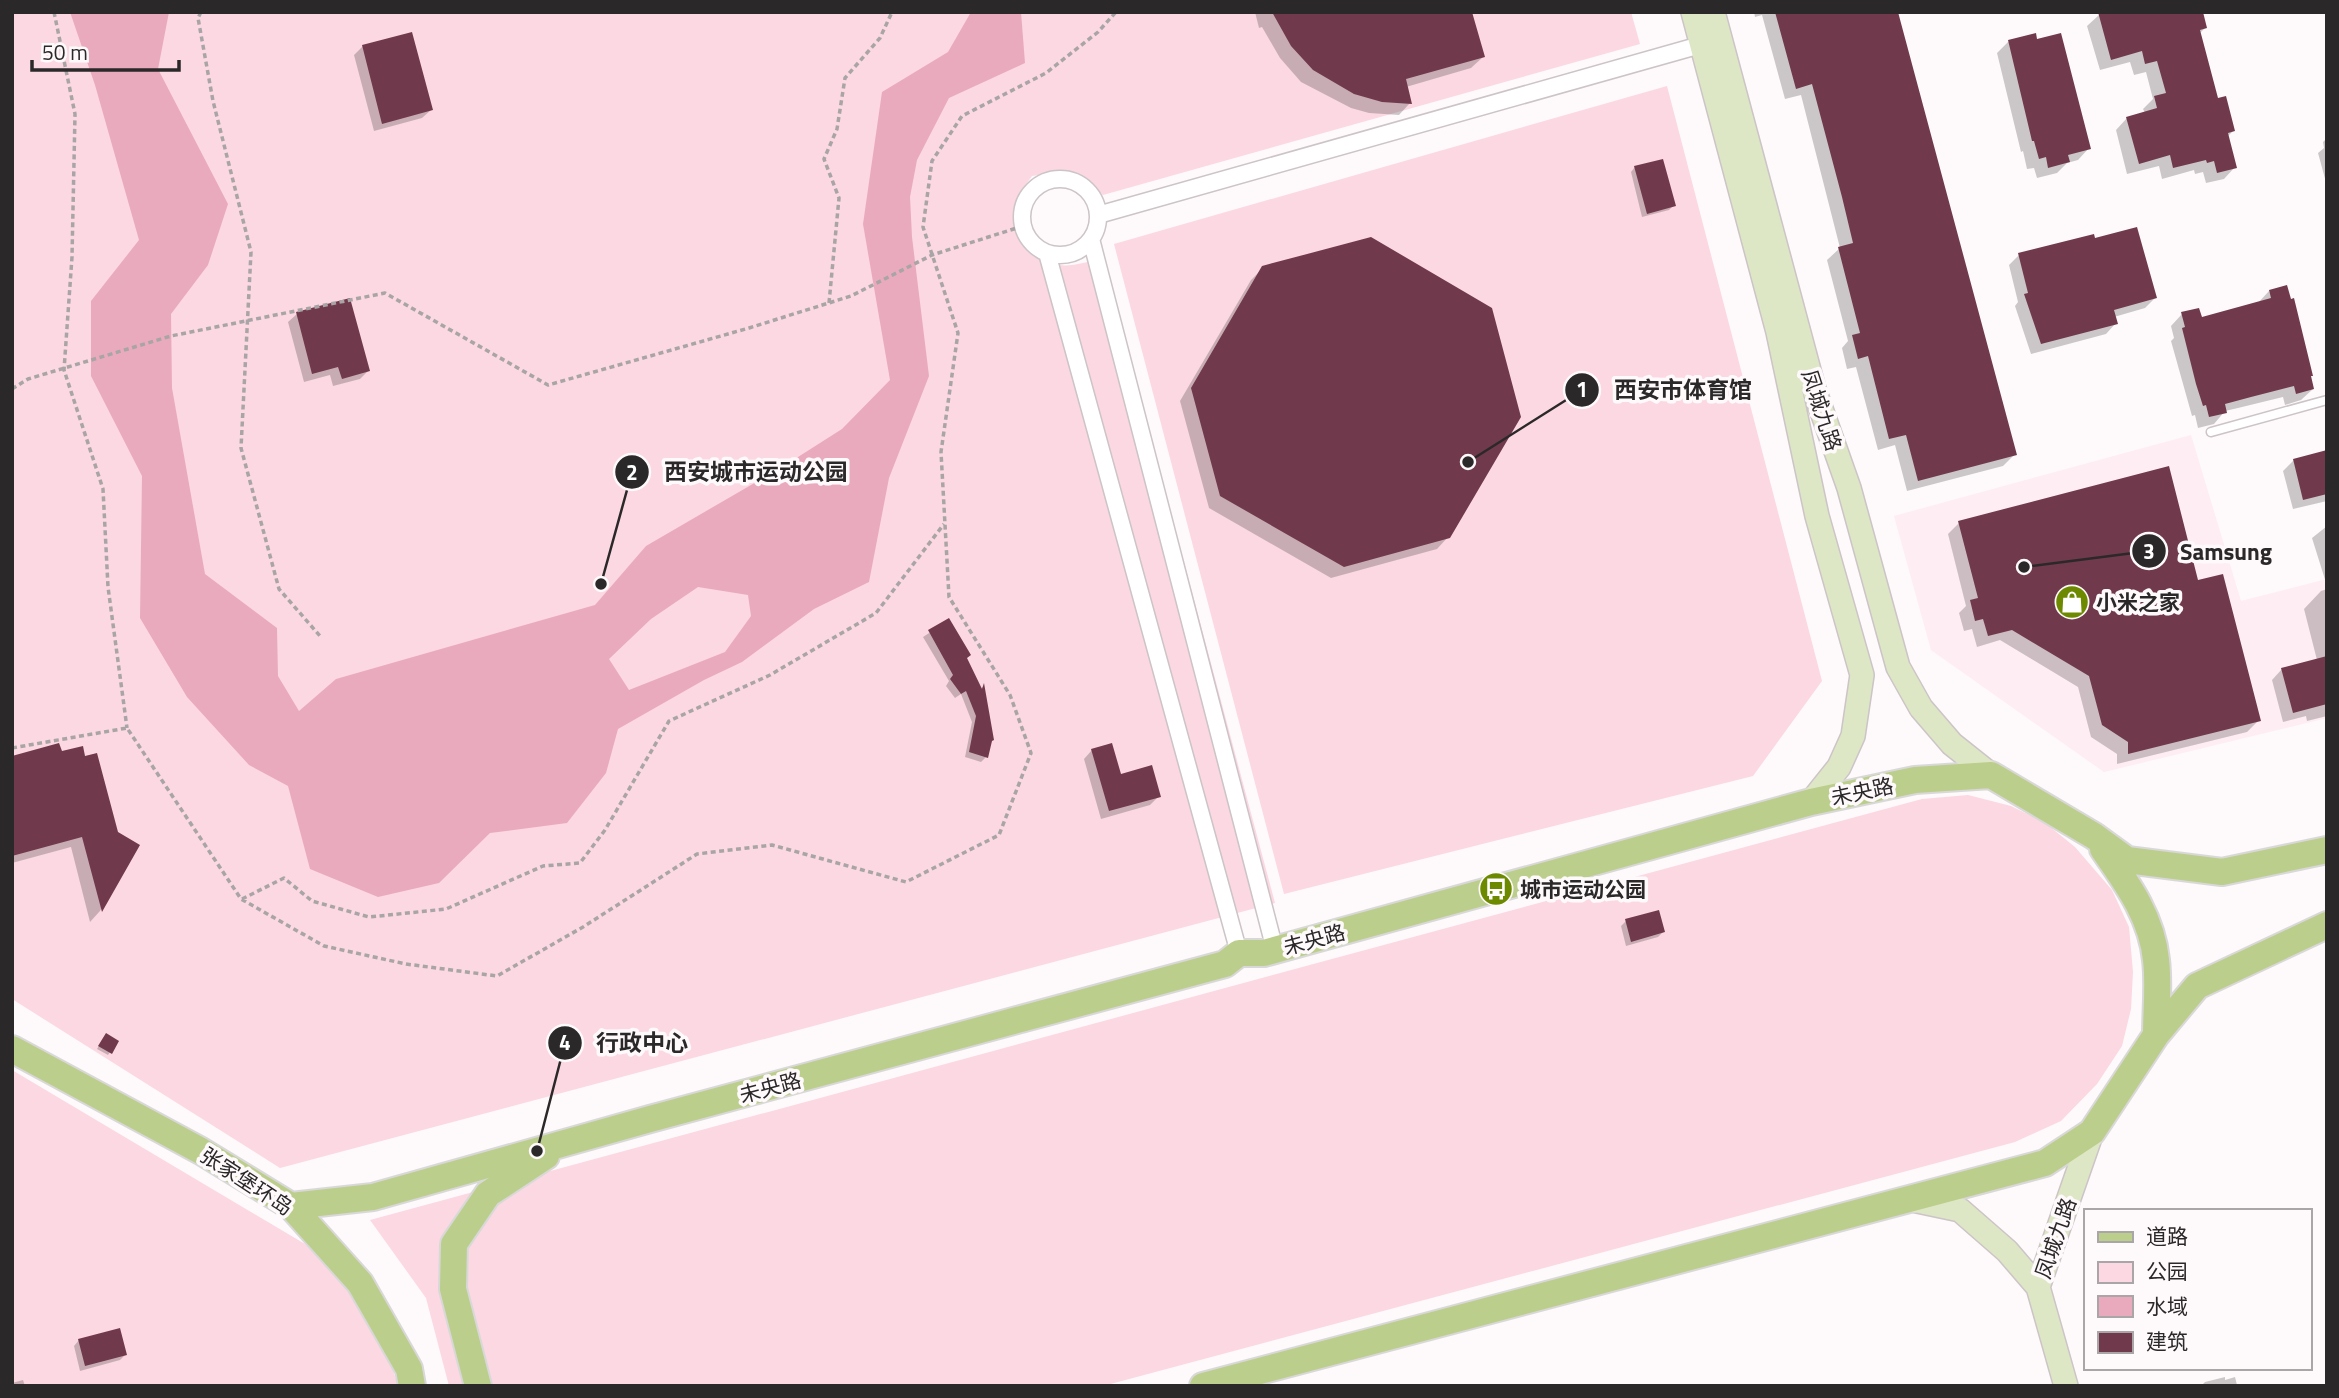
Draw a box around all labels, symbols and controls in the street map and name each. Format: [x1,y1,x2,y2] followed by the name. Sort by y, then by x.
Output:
[32,28,178,72] scale bar
[42,36,88,68] text: 50 m
[1794,365,1850,455] street label: 凤城九路
[1565,368,1766,412] callout: 西安市体育馆
[1614,372,1752,407] text: 西安市体育馆
[1576,373,1588,405] text: 1
[615,450,862,494] callout: 西安城市运动公园
[664,454,848,489] text: 西安城市运动公园
[626,456,638,488] text: 2
[2131,529,2286,573] callout: Samsung
[2180,534,2272,569] text: Samsung
[2143,535,2155,567] text: 3
[2053,583,2091,621] shop icon: 小米之家
[2096,586,2180,618] place label: 小米之家
[1828,769,1896,813] street label: 未央路
[1477,870,1515,908] bus stop icon: 城市运动公园
[1520,873,1646,905] place label: 城市运动公园
[1279,915,1349,963] street label: 未央路
[547,1021,702,1065] callout: 行政中心
[596,1025,688,1060] text: 行政中心
[559,1026,571,1058] text: 4
[735,1063,805,1111] street label: 未央路
[194,1139,300,1223] street label: 张家堡环岛
[2026,1193,2084,1283] street label: 凤城九路
[2084,1209,2311,1370] legend
[2146,1220,2188,1252] text: 道路
[2146,1255,2188,1287] text: 公园
[2146,1290,2188,1322] text: 水域
[2146,1325,2188,1357] text: 建筑

